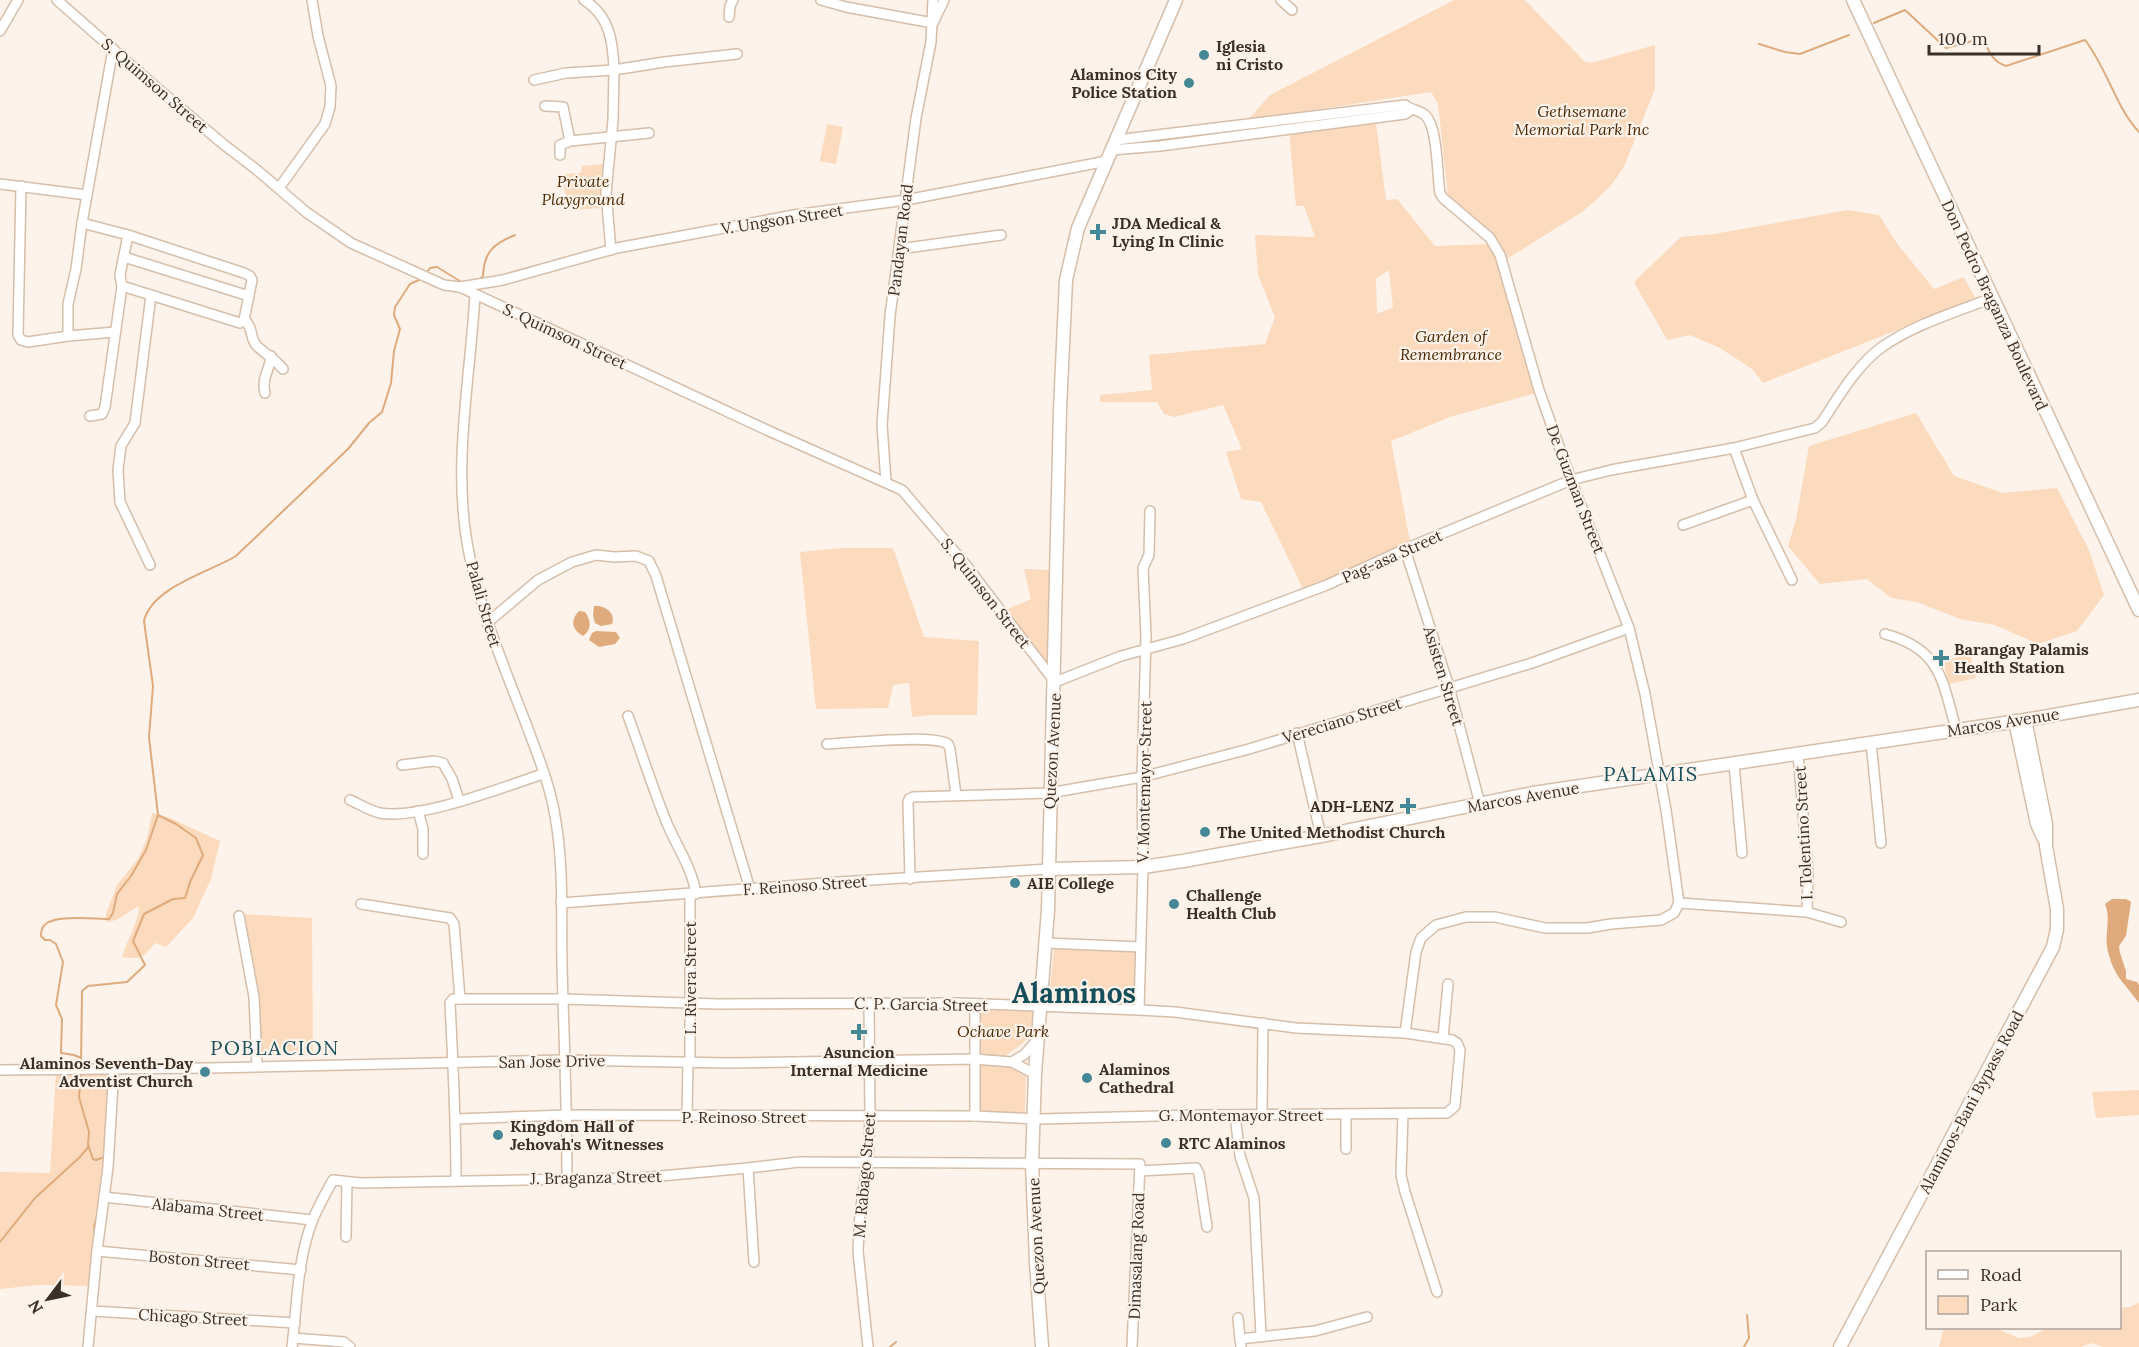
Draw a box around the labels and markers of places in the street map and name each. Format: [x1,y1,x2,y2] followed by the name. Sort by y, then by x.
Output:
[1216,36,1283,74] place label: Iglesia ni Cristo
[1197,48,1211,62] marker: Iglesia ni Cristo
[1070,64,1177,102] place label: Alaminos City Police Station
[1182,76,1196,90] marker: Alaminos City Police Station
[1112,213,1224,251] place label: JDA Medical & Lying In Clinic
[1089,223,1107,241] marker: JDA Medical & Lying In Clinic
[1954,639,2089,677] place label: Barangay Palamis Health Station
[1932,649,1950,667] marker: Barangay Palamis Health Station
[1310,796,1394,816] place label: ADH-LENZ
[1399,797,1417,815] marker: ADH-LENZ
[1217,822,1446,842] place label: The United Methodist Church
[1198,825,1212,839] marker: The United Methodist Church
[1027,873,1114,893] place label: AIE College
[1008,876,1022,890] marker: AIE College
[1186,885,1276,923] place label: Challenge Health Club
[1167,897,1181,911] marker: Challenge Health Club
[850,1023,868,1041] marker: Asuncion Internal Medicine
[790,1042,928,1080] place label: Asuncion Internal Medicine
[20,1053,193,1091] place label: Alaminos Seventh-Day Adventist Church
[1099,1059,1174,1097] place label: Alaminos Cathedral
[198,1065,212,1079] marker: Alaminos Seventh-Day Adventist Church
[1080,1071,1094,1085] marker: Alaminos Cathedral
[510,1116,664,1154] place label: Kingdom Hall of Jehovah's Witnesses
[491,1128,505,1142] marker: Kingdom Hall of Jehovah's Witnesses
[1178,1133,1286,1153] place label: RTC Alaminos
[1159,1136,1173,1150] marker: RTC Alaminos

